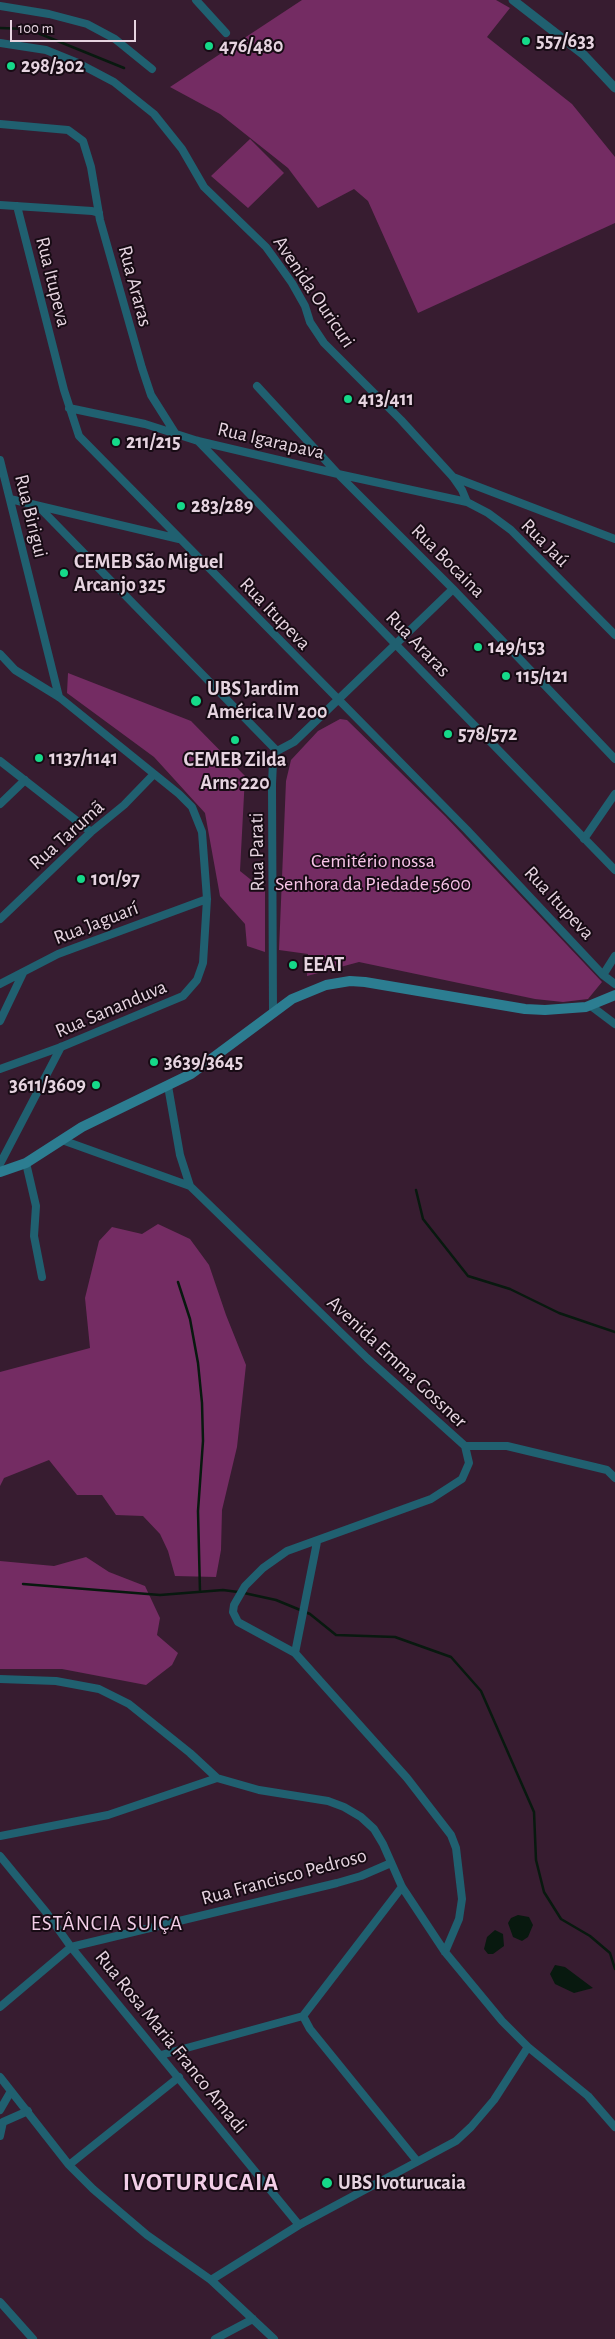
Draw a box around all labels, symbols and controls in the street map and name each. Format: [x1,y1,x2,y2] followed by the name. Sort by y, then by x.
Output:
[12,10,139,42] scale bar
[18,21,53,36] text: 100 m
[536,29,594,53] place label: 557/633
[219,34,283,58] place label: 476/480
[520,35,532,47] marker: 557/633
[203,40,215,52] marker: 476/480
[21,54,84,78] place label: 298/302
[5,60,17,72] marker: 298/302
[268,232,360,352] street label: Avenida Ouricuri
[30,234,76,330] street label: Rua Itupeva
[113,243,157,329] street label: Rua Araras
[358,387,414,411] place label: 413/411
[342,393,354,405] marker: 413/411
[215,417,327,465] street label: Rua Igarapava
[126,430,181,454] place label: 211/215
[110,436,122,448] marker: 211/215
[9,472,53,560] street label: Rua Birigui
[191,494,254,518] place label: 283/289
[175,500,187,512] marker: 283/289
[516,514,574,572] street label: Rua Jaú
[406,519,490,603] street label: Rua Bocaina
[74,550,224,597] place label: CEMEB São Miguel Arcanjo 325
[58,567,70,579] marker: CEMEB São Miguel Arcanjo 325
[234,573,316,655] street label: Rua Itupeva
[381,606,455,682] street label: Rua Araras
[488,635,545,659] place label: 149/153
[472,641,484,653] marker: 149/153
[516,664,569,688] place label: 115/121
[500,670,512,682] marker: 115/121
[207,677,328,724] place label: UBS Jardim América IV 200
[189,694,203,708] marker: UBS Jardim América IV 200
[458,722,518,746] place label: 578/572
[442,728,454,740] marker: 578/572
[229,734,241,746] marker: CEMEB Zilda Arns 220
[49,746,118,770] place label: 1137/1141
[184,748,286,795] place label: CEMEB Zilda Arns 220
[33,752,45,764] marker: 1137/1141
[25,795,109,875] street label: Rua Tarumã
[244,812,270,892] street label: Rua Parati
[275,849,471,896] park label: Cemitério nossa Senhora da Piedade 5600
[519,861,599,945] street label: Rua Itupeva
[91,867,140,891] place label: 101/97
[75,873,87,885] marker: 101/97
[50,896,142,950] street label: Rua Jaguarí
[303,953,344,977] place label: EEAT
[287,959,299,971] marker: EEAT
[52,975,170,1043] street label: Rua Sananduva
[164,1050,243,1074] place label: 3639/3645
[148,1056,160,1068] marker: 3639/3645
[9,1073,86,1097] place label: 3611/3609
[90,1079,102,1091] marker: 3611/3609
[322,1291,472,1433] street label: Avenida Emma Gossner
[199,1843,369,1911] street label: Rua Francisco Pedroso
[29,1911,185,1937] district label: ESTÂNCIA SUIÇA
[90,1946,252,2138] street label: Rua Rosa Maria Franco Amadi
[121,2167,281,2197] district label: IVOTURUCAIA
[338,2171,466,2195] place label: UBS Ivoturucaia
[320,2176,334,2190] marker: UBS Ivoturucaia

